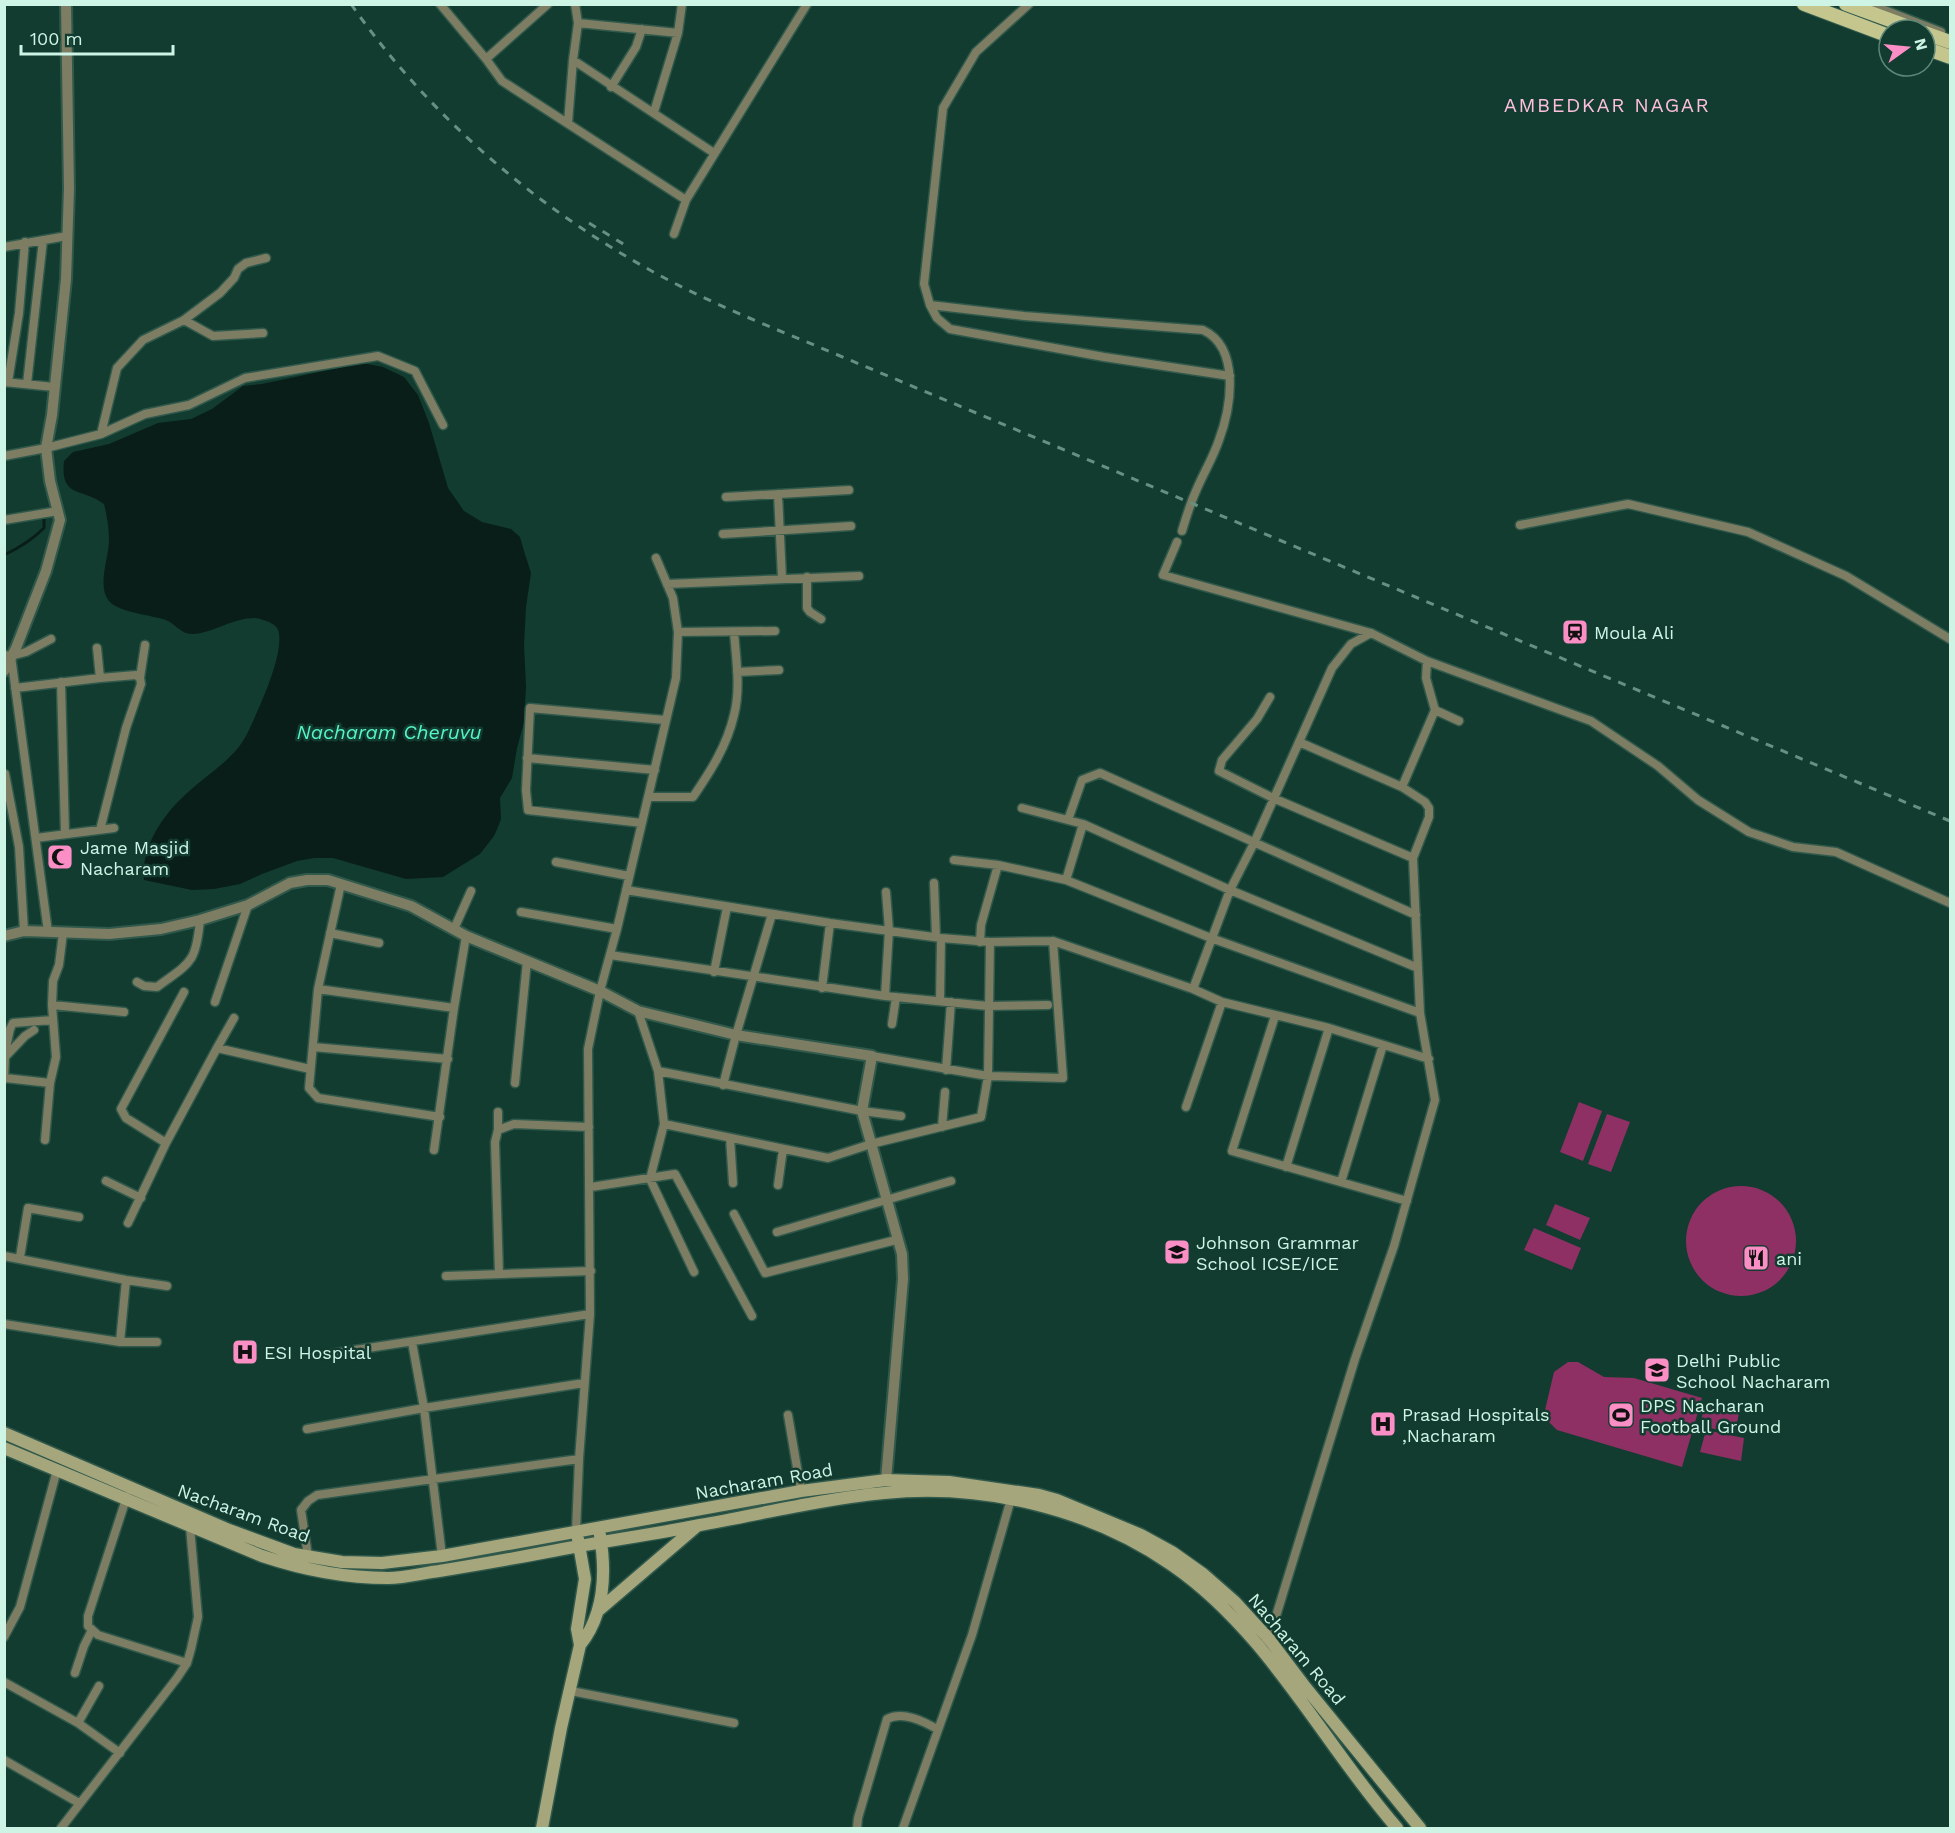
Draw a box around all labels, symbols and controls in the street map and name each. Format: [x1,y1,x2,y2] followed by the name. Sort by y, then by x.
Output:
[21,18,172,56] scale bar
[1877,18,1937,78] north arrow
[30,28,83,49] text: 100 m
[1910,36,1932,52] text: N
[1504,93,1710,117] district label: AMBEDKAR NAGAR
[1560,617,1590,647] station icon: Moula Ali
[1594,622,1674,643] place label: Moula Ali
[296,720,482,744] water label: Nacharam Cheruvu
[80,837,190,879] place label: Jame Masjid Nacharam
[45,842,75,872] mosque icon: Jame Masjid Nacharam
[1196,1232,1359,1274] place label: Johnson Grammar School ICSE/ICE
[1162,1237,1192,1267] school or university icon: Johnson Grammar School ICSE/ICE
[1741,1243,1771,1273] restaurant icon: ani
[1776,1248,1802,1269] place label: ani
[230,1337,260,1367] hospital icon: ESI Hospital
[264,1342,372,1363] place label: ESI Hospital
[1676,1350,1831,1392] place label: Delhi Public School Nacharam
[1642,1355,1672,1385] school or university icon: Delhi Public School Nacharam
[1640,1395,1781,1437] place label: DPS Nacharan Football Ground
[1606,1400,1636,1430] sports icon: DPS Nacharan Football Ground
[1402,1404,1550,1446] place label: Prasad Hospitals ,Nacharam
[1368,1409,1398,1439] hospital icon: Prasad Hospitals ,Nacharam
[694,1459,834,1503] street label: Nacharam Road
[175,1479,313,1547] street label: Nacharam Road
[1244,1589,1350,1709] street label: Nacharam Road

